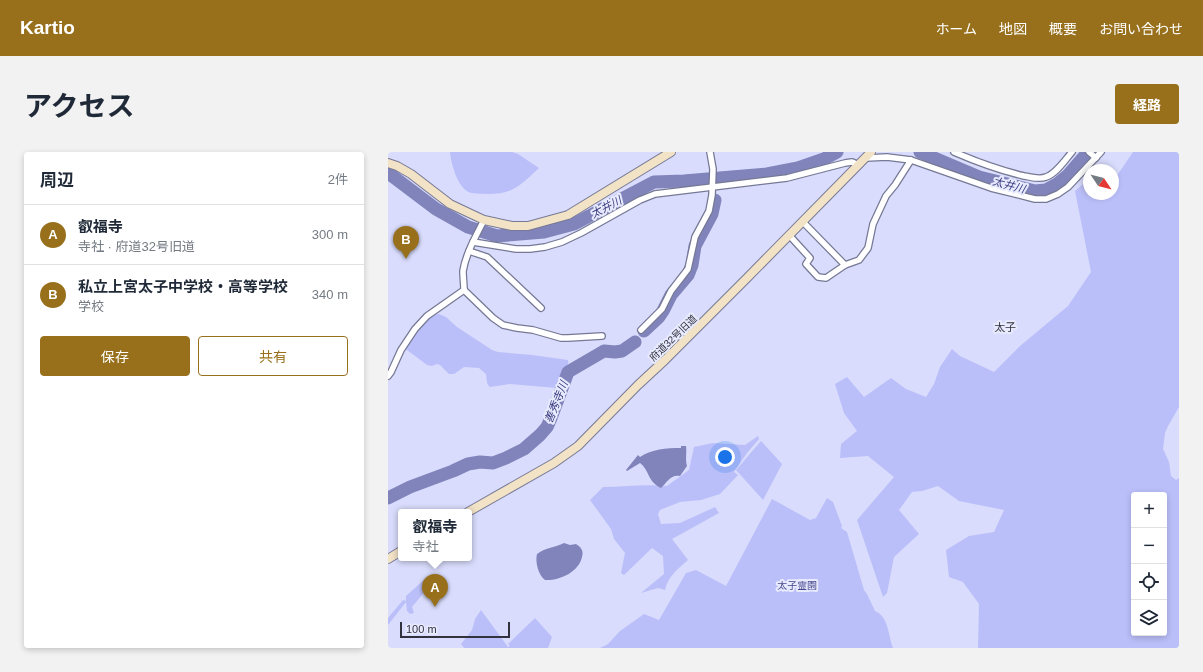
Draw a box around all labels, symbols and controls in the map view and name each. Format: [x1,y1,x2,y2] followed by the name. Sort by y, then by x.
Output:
[20,17,75,38] text: Kartio
[935,21,977,37] text: ホーム
[999,21,1027,37] text: 地図
[1049,21,1077,37] text: 概要
[1099,21,1183,37] text: お問い合わせ
[1115,84,1179,124] button: 経路
[24,91,135,122] text: アクセス
[1083,164,1119,200] north arrow
[40,171,74,190] text: 周辺
[328,172,348,187] text: 2件
[992,175,1027,195] water label: 太井川
[589,193,624,220] water label: 太井川
[78,218,123,235] text: 叡福寺
[393,226,419,259] pin: B
[48,227,58,242] text: A
[312,227,348,242] text: 300 m
[78,239,195,254] text: 寺社 · 府道32号旧道
[78,278,288,295] text: 私立上宮太子中学校・高等学校
[48,287,58,302] text: B
[312,287,348,302] text: 340 m
[78,299,104,314] text: 学校
[647,313,699,363] street label: 府道32号旧道
[994,321,1016,333] district label: 太子
[40,336,190,376] button: 保存
[198,336,348,376] button: 共有
[542,378,570,425] water label: 善秀寺川
[715,447,735,467] your location
[1131,492,1167,636] map controls
[1131,492,1167,528] button: +
[398,509,472,561] popup
[412,518,458,535] text: 叡福寺
[1131,528,1167,564] button: −
[412,539,439,554] text: 寺社
[1131,564,1167,600] button: locate
[422,574,448,607] pin: A
[777,580,817,591] park label: 太子霊園
[1131,600,1167,636] button: layers
[400,620,510,639] scale bar
[406,623,437,635] text: 100 m

